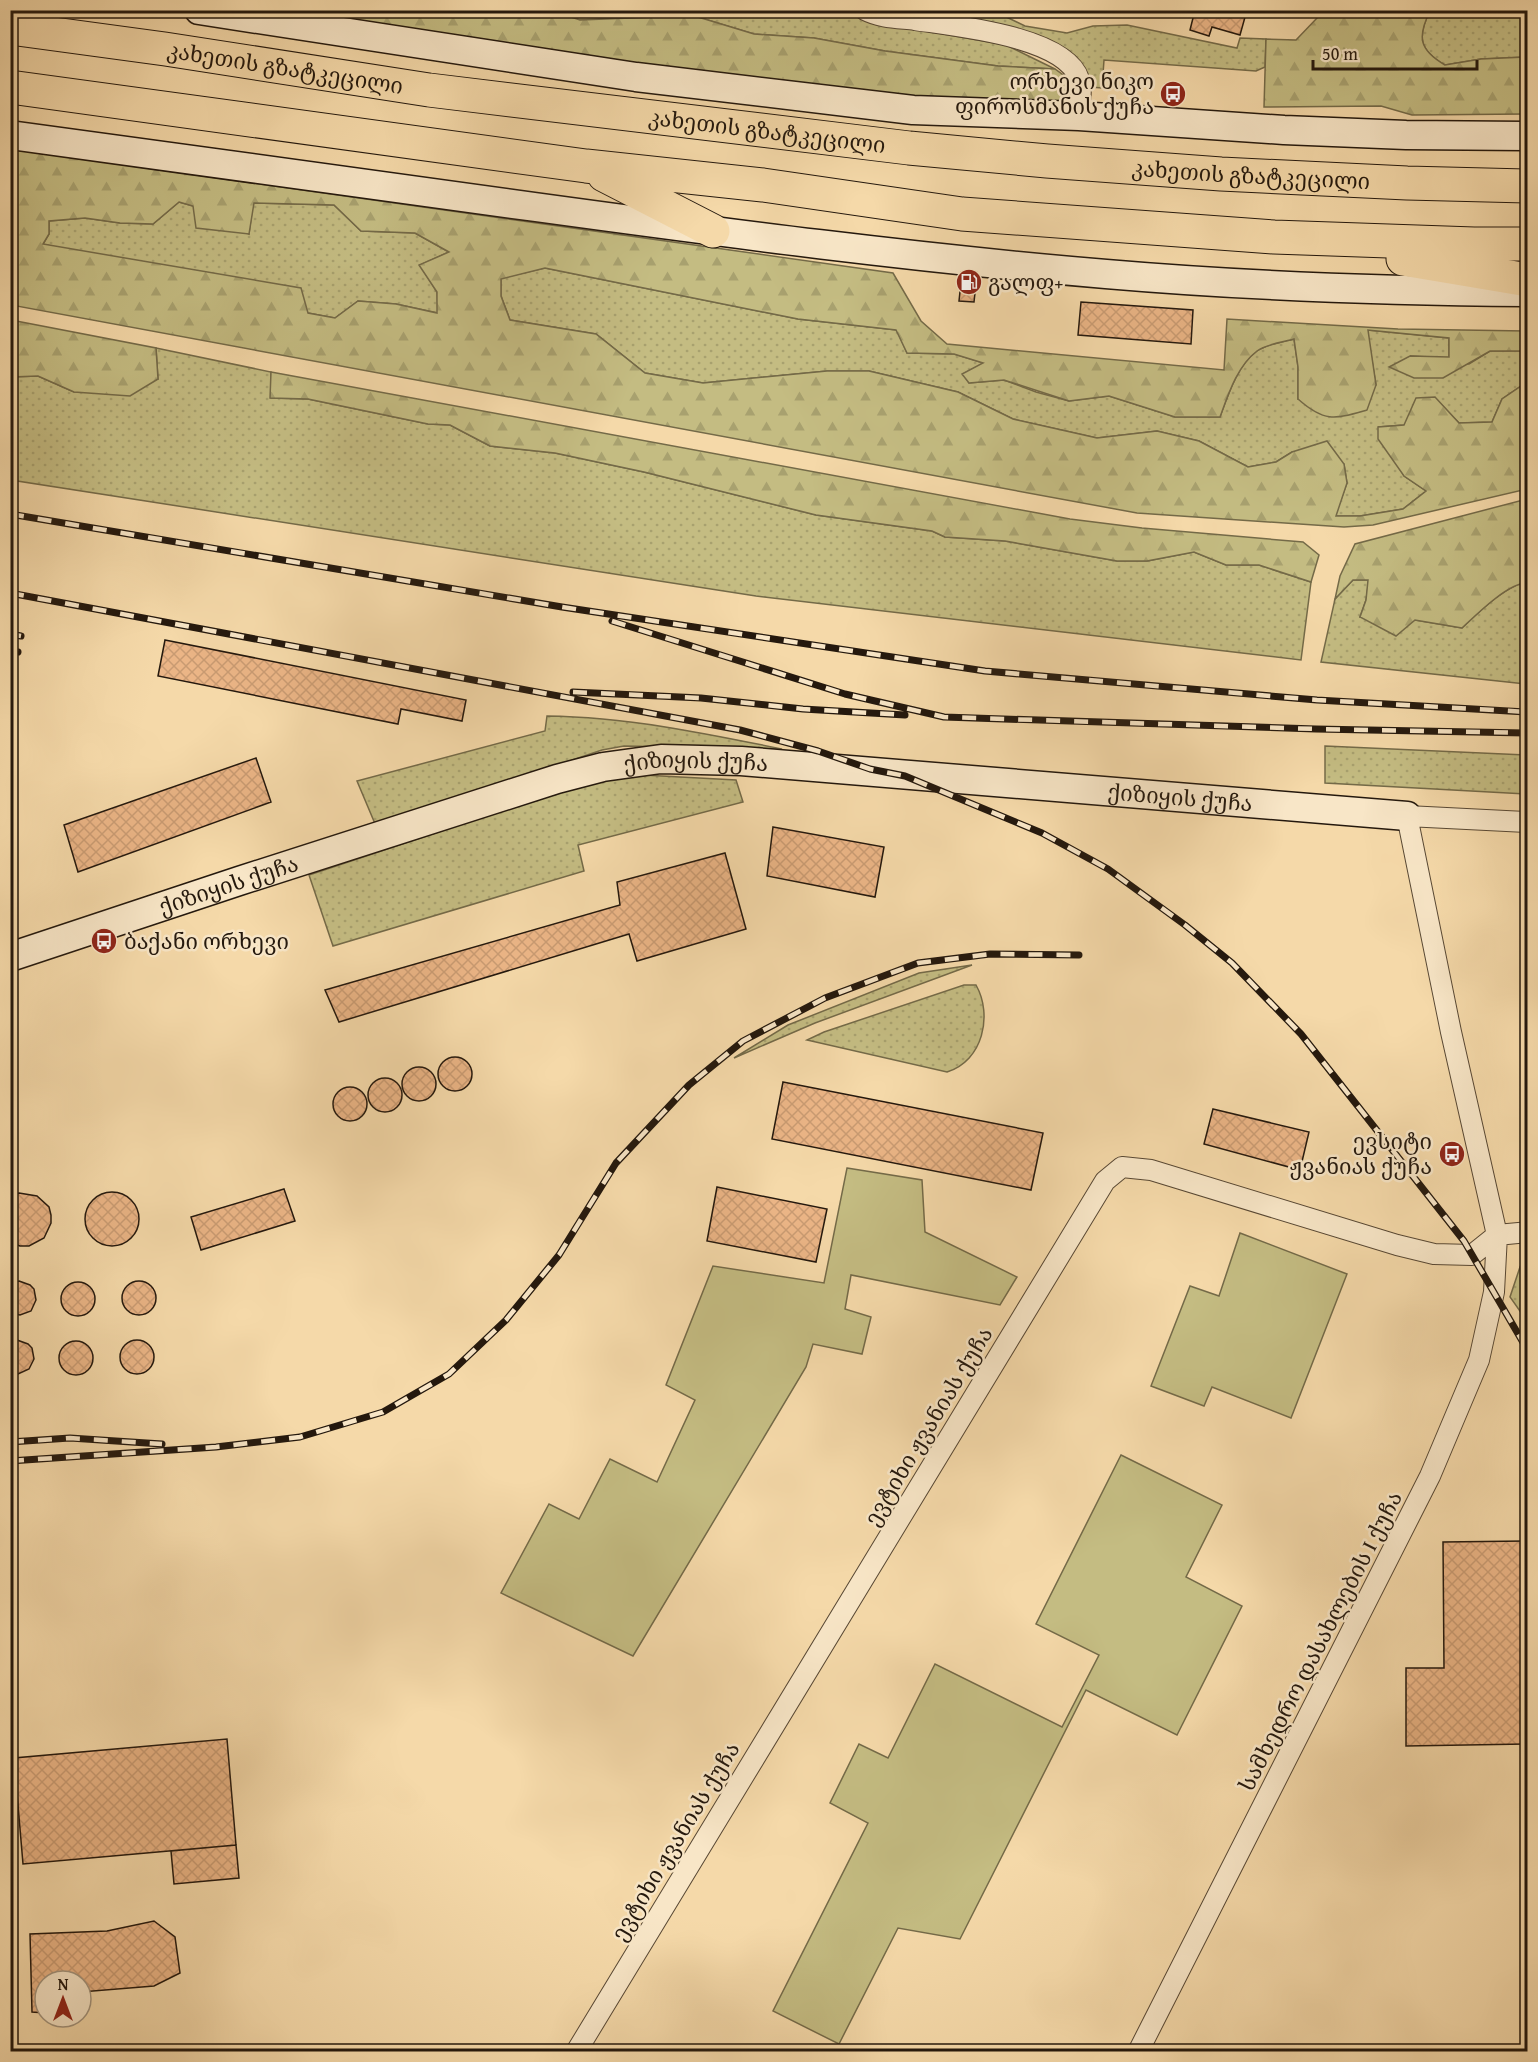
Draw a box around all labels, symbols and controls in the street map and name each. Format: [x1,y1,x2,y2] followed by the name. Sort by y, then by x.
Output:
[1313,33,1476,71] scale bar
[165,34,406,102] street label: კახეთის გზატკეცილი
[1322,40,1358,67] text: 50 m
[955,65,1154,122] place label: ორხევი ნიკო ფიროსმანის ქუჩა
[1158,79,1188,109] bus stop icon: ორხევი ნიკო ფიროსმანის ქუჩა
[646,101,887,161] street label: კახეთის გზატკეცილი
[1130,151,1371,197] street label: კახეთის გზატკეცილი
[988,266,1063,298] place label: გალფ+
[954,267,984,297] fuel station icon: გალფ+
[621,743,769,780] street label: ქიზიყის ქუჩა
[1107,775,1254,819] street label: ქიზიყის ქუჩა
[154,847,302,923] street label: ქიზიყის ქუჩა
[124,925,289,957] place label: ბაქანი ორხევი
[89,926,119,956] bus stop icon: ბაქანი ორხევი
[1289,1125,1432,1182] place label: ევსიტი ჟვანიას ქუჩა
[1437,1139,1467,1169] bus stop icon: ევსიტი ჟვანიას ქუჩა
[856,1320,1000,1532] street label: ევტიხი ჟვანიას ქუჩა
[1230,1485,1410,1797] street label: სამხედრო დასახლების I ქუჩა
[603,1735,747,1947] street label: ევტიხი ჟვანიას ქუჩა
[33,1969,93,2029] north arrow
[58,1972,69,1996] text: N

